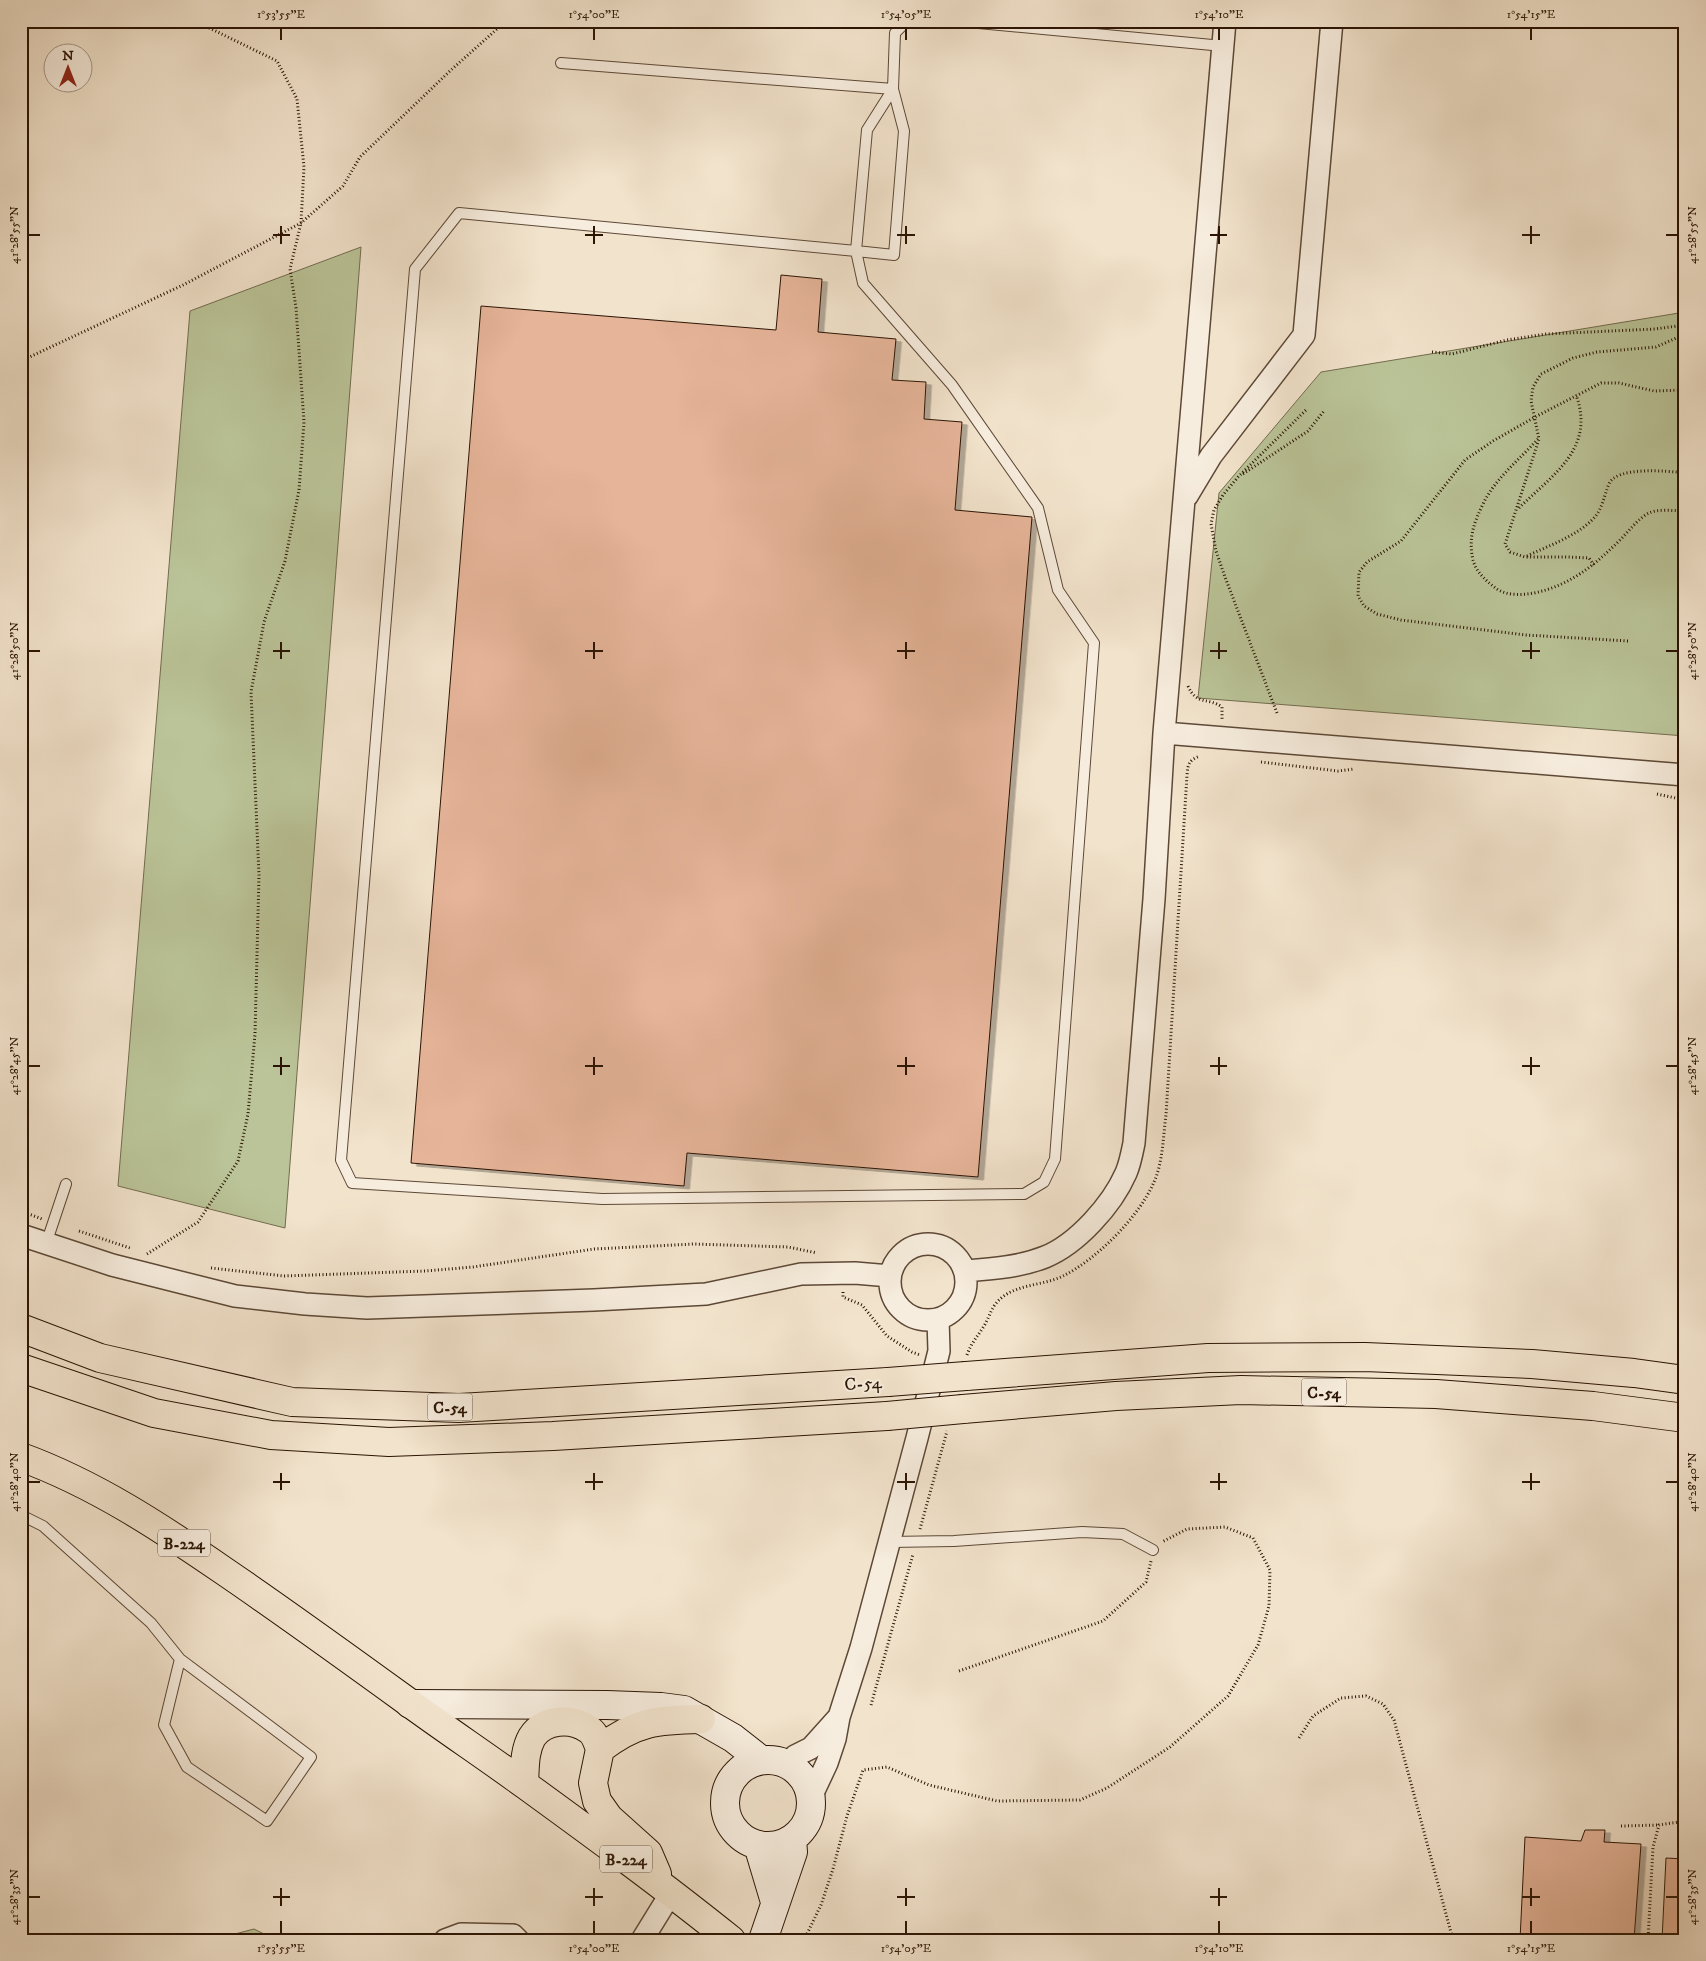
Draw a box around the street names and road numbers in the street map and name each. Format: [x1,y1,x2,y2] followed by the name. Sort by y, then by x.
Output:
[844,1372,883,1396] street label: C-54
[1302,1378,1346,1405] road number: C-54
[428,1394,472,1420] road number: C-54
[158,1530,210,1556] road number: B-224
[600,1846,652,1872] road number: B-224

